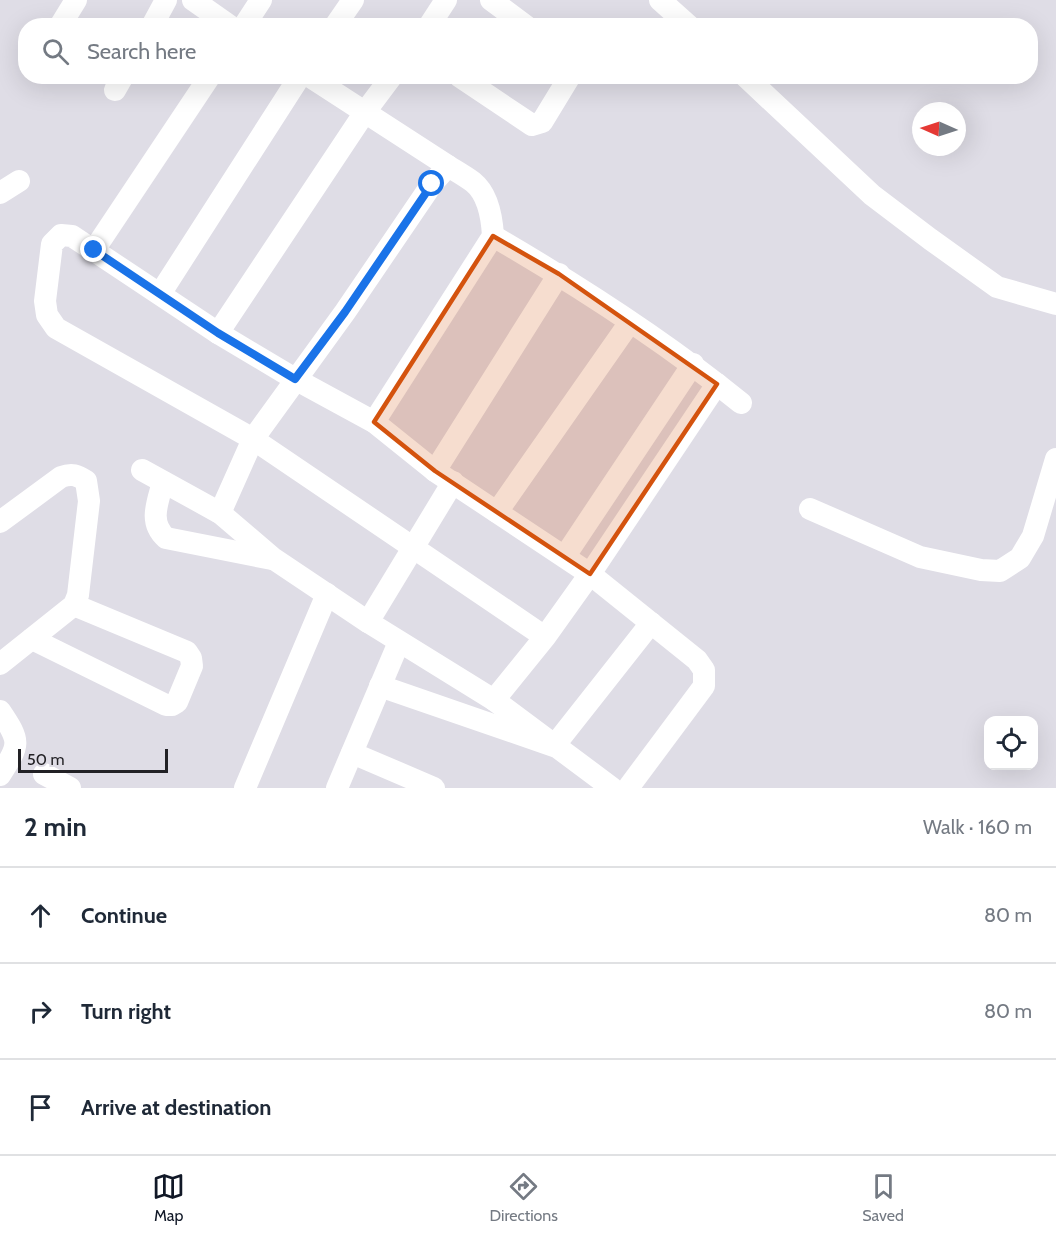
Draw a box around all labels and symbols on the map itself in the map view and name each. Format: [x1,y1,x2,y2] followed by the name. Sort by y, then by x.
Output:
[912,102,966,156] north arrow
[418,170,444,196] route start
[80,236,106,262] route end
[18,746,168,774] scale bar

